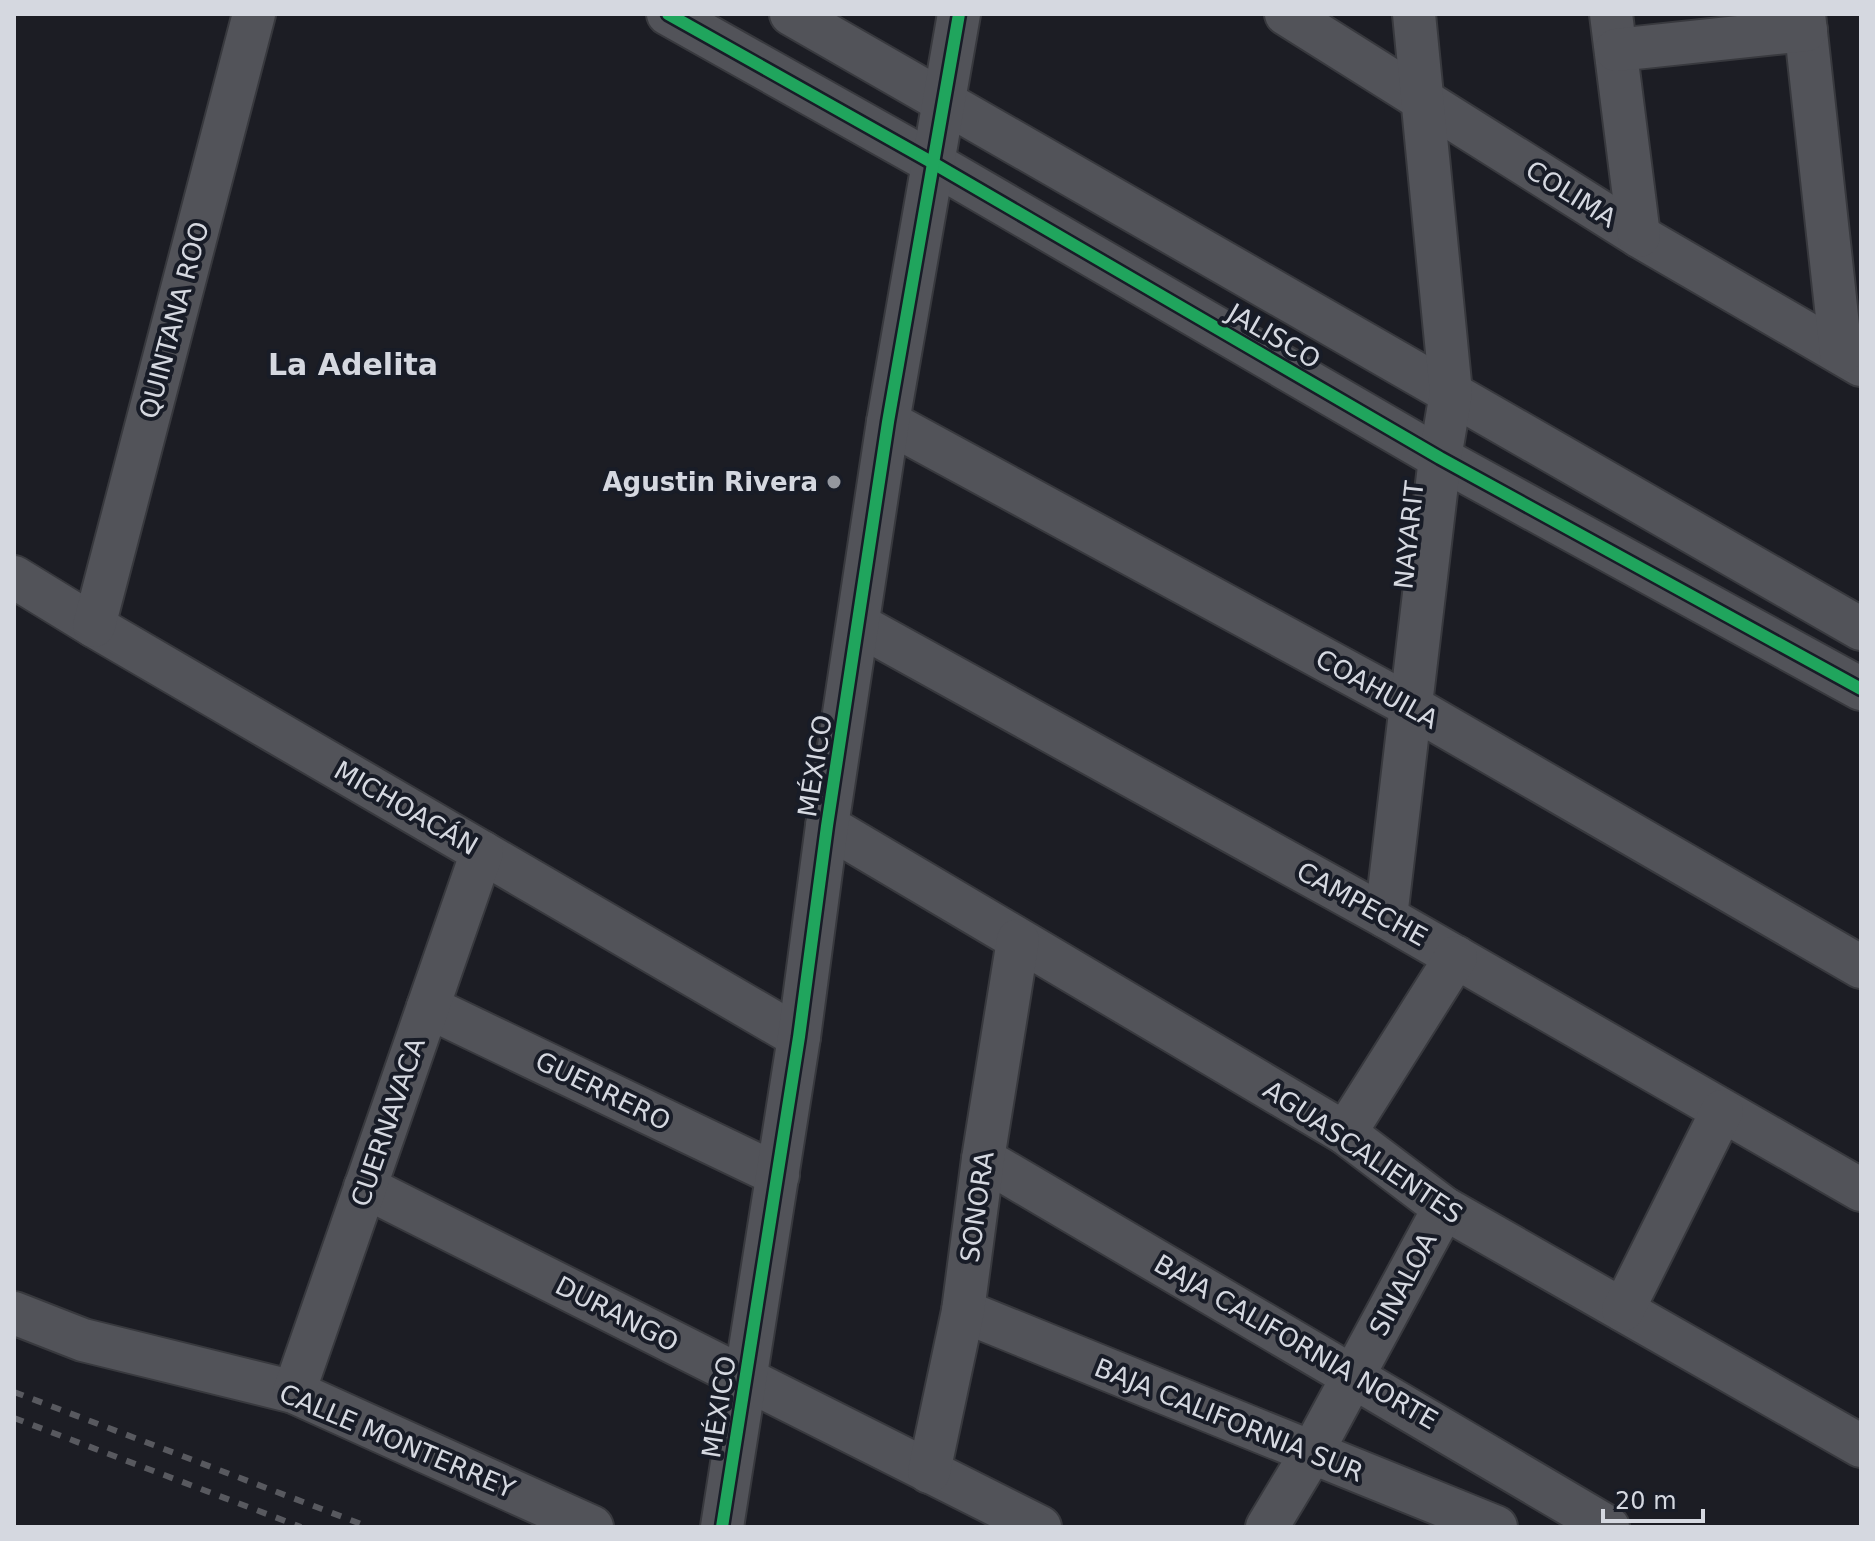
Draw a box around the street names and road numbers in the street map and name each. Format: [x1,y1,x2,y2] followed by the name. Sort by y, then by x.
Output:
[1520,155,1622,234] street label: COLIMA
[133,218,215,422] street label: QUINTANA ROO
[1220,296,1326,375] street label: JALISCO
[1388,479,1430,591] street label: NAYARIT
[1311,643,1444,735] street label: COAHUILA
[791,713,838,819] street label: MÉXICO
[329,754,484,861] street label: MICHOACÁN
[1291,856,1433,952] street label: CAMPECHE
[345,1033,431,1210] street label: CUERNAVACA
[530,1045,676,1137] street label: GUERRERO
[1258,1074,1468,1230] street label: AGUASCALIENTES
[954,1149,1000,1264] street label: SONORA
[1363,1227,1443,1341] street label: SINALOA
[1149,1249,1443,1435] street label: BAJA CALIFORNIA NORTE
[551,1270,683,1358] street label: DURANGO
[1090,1352,1368,1488] street label: BAJA CALIFORNIA SUR
[695,1354,742,1460] street label: MÉXICO
[275,1378,519,1504] street label: CALLE MONTERREY

